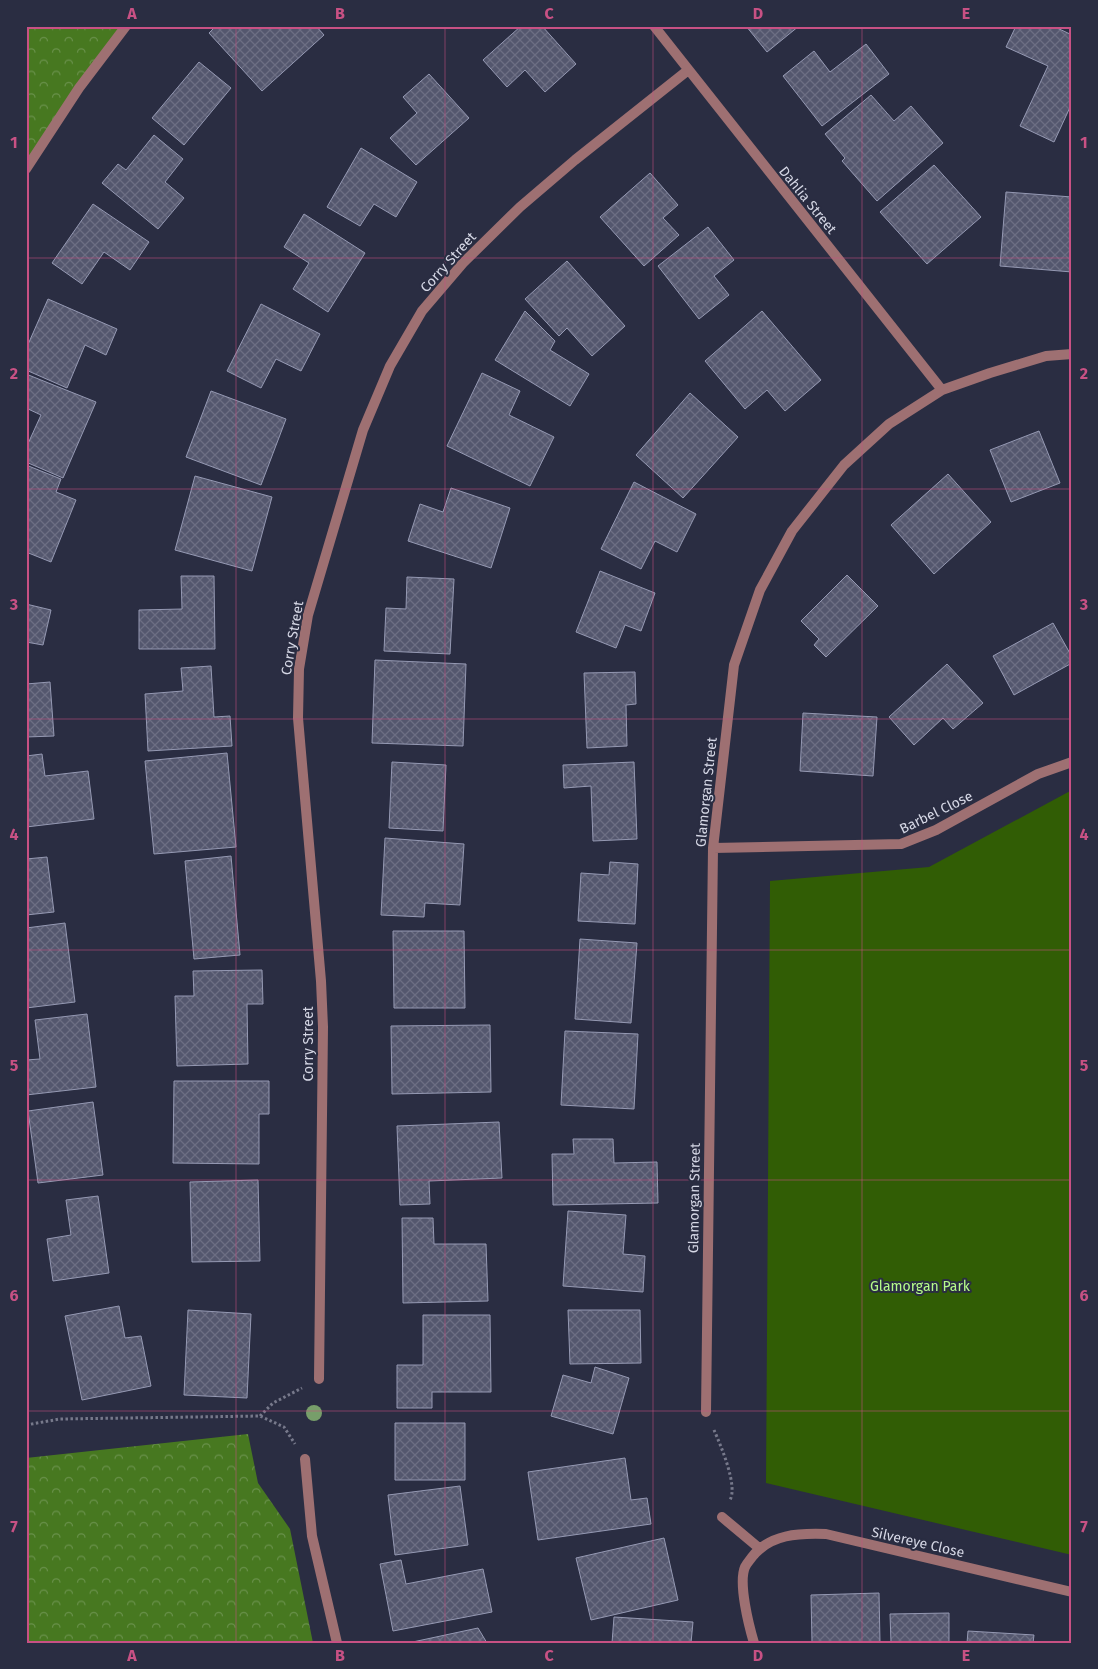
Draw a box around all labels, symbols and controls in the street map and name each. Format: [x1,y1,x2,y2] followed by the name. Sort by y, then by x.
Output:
[126,4,137,23] text: A
[335,4,345,23] text: B
[544,4,554,23] text: C
[753,4,763,23] text: D
[962,4,970,23] text: E
[10,133,18,152] text: 1
[1080,133,1088,152] text: 1
[775,163,841,238] street label: Dahlia Street
[417,228,480,296] street label: Corry Street
[10,364,18,383] text: 2
[1080,364,1088,383] text: 2
[9,595,18,614] text: 3
[1079,595,1088,614] text: 3
[278,599,308,677] street label: Corry Street
[692,735,721,848] street label: Glamorgan Street
[897,787,976,837] street label: Barbel Close
[9,825,19,844] text: 4
[1079,825,1089,844] text: 4
[300,1005,317,1082] street label: Corry Street
[10,1056,19,1075] text: 5
[1080,1056,1089,1075] text: 5
[685,1142,704,1253] street label: Glamorgan Street
[870,1278,971,1295] park label: Glamorgan Park
[9,1286,19,1305] text: 6
[1079,1286,1089,1305] text: 6
[10,1517,18,1536] text: 7
[1080,1517,1088,1536] text: 7
[870,1524,966,1561] street label: Silvereye Close
[126,1646,137,1665] text: A
[335,1646,345,1665] text: B
[544,1646,554,1665] text: C
[753,1646,763,1665] text: D
[962,1646,970,1665] text: E

